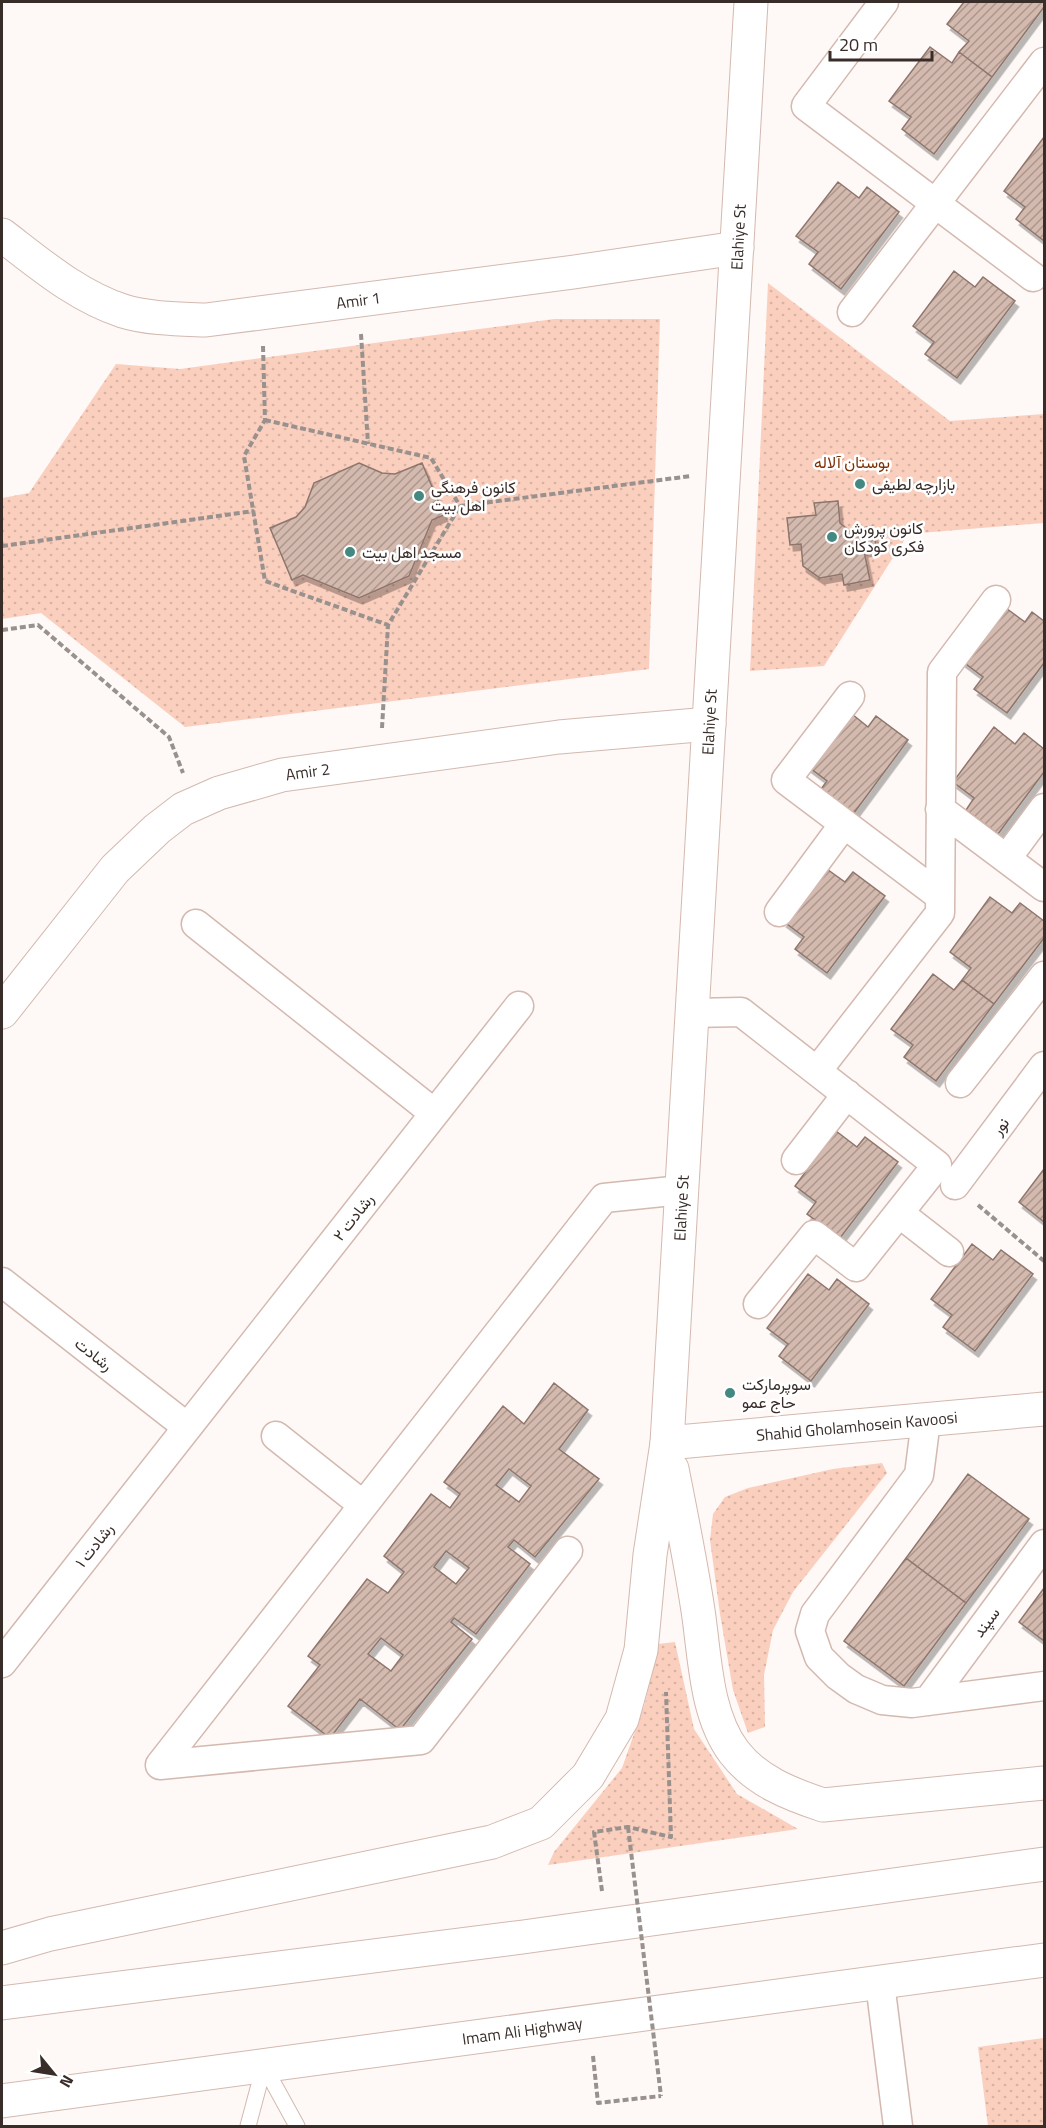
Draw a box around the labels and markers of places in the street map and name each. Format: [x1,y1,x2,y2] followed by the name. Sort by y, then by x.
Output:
[872,472,955,496] place label: بازارچه لطیفی
[431,475,516,517] place label: کانون فرهنگی اهل بیت
[853,477,867,491] marker: بازارچه لطیفی
[412,489,426,503] marker: کانون فرهنگی اهل بیت
[844,516,924,558] place label: کانون پرورش فکری کودکان
[825,530,839,544] marker: کانون پرورش فکری کودکان
[362,540,461,564] place label: مسجد اهل بیت
[343,545,357,559] marker: مسجد اهل بیت
[742,1372,811,1414] place label: سوپرمارکت حاج عمو
[723,1386,737,1400] marker: سوپرمارکت حاج عمو

